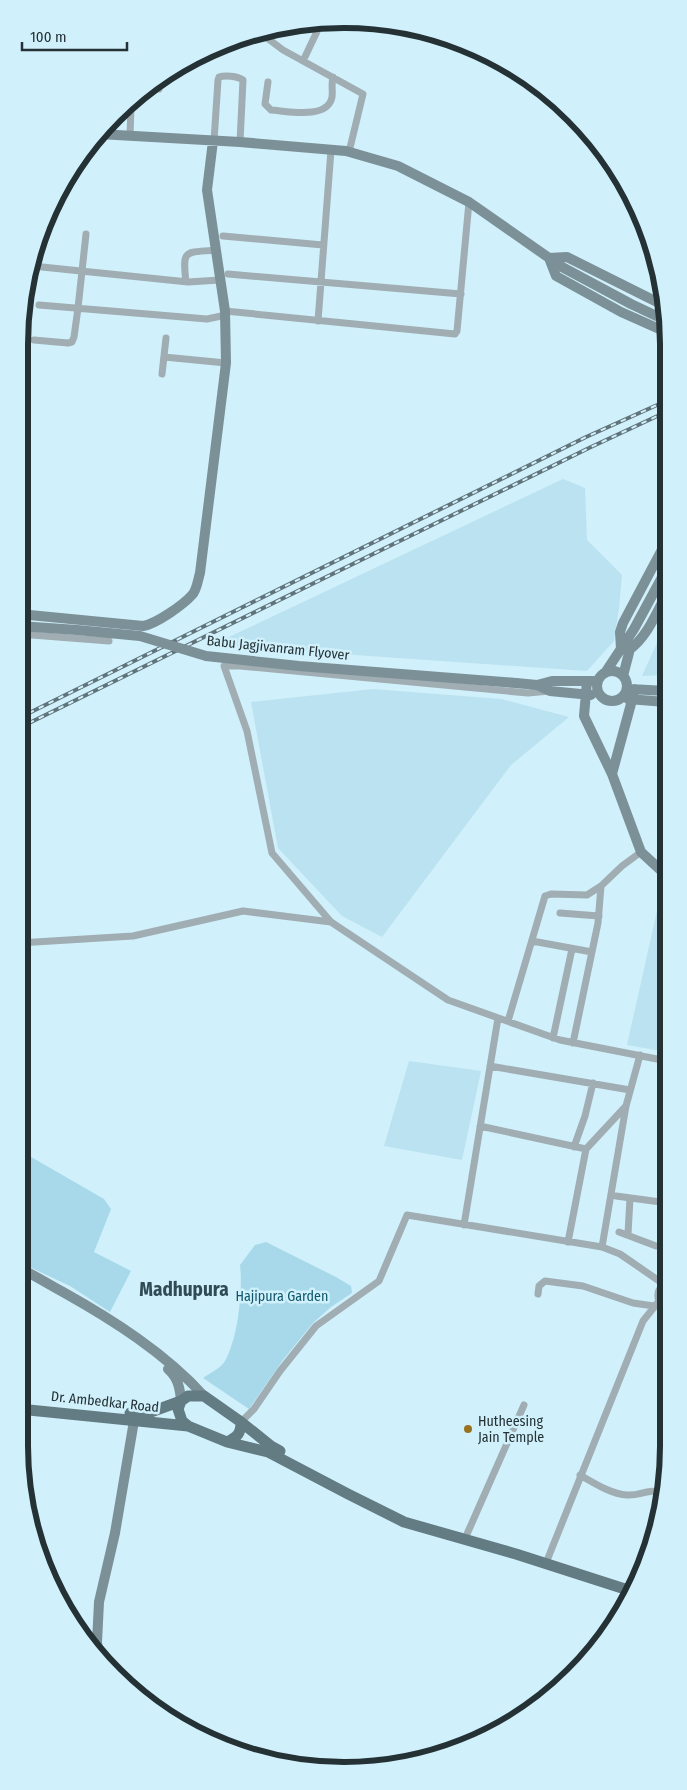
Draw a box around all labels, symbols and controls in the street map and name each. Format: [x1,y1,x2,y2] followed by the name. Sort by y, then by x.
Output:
[22,20,128,52] scale bar
[30,28,67,46] text: 100 m
[206,632,350,664] street label: Babu Jagjivanram Flyover
[139,1278,229,1301] district label: Madhupura
[236,1288,328,1305] park label: Hajipura Garden
[50,1388,160,1416] street label: Dr. Ambedkar Road
[478,1413,544,1446] place label: Hutheesing Jain Temple
[462,1423,474,1435] marker: Hutheesing Jain Temple

